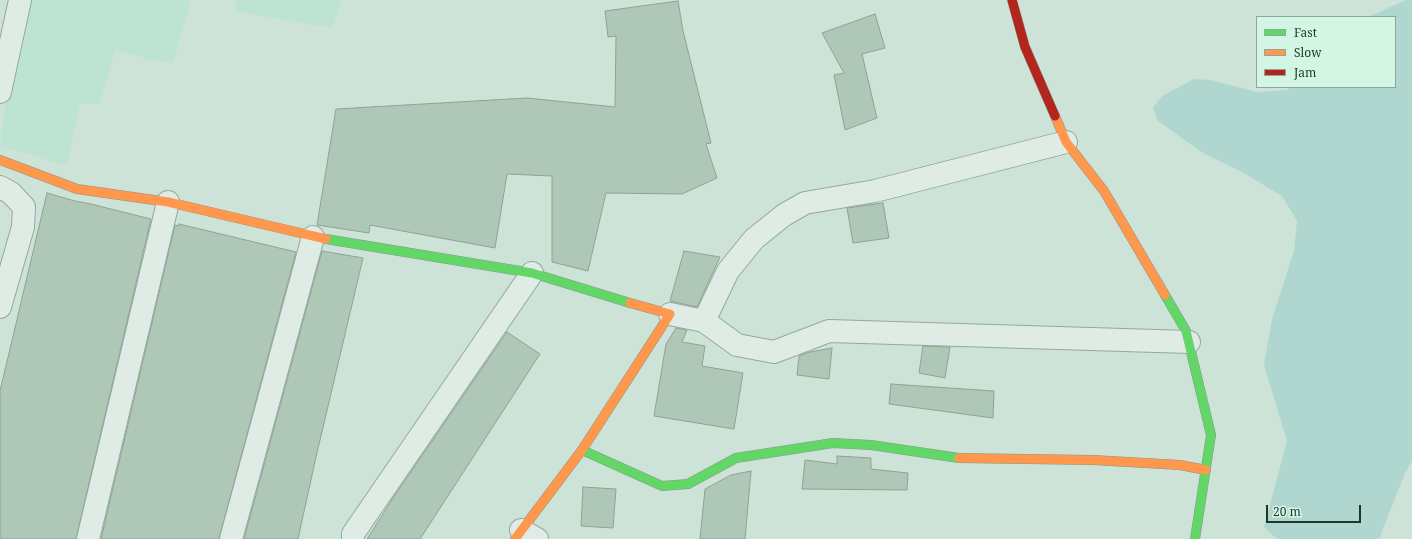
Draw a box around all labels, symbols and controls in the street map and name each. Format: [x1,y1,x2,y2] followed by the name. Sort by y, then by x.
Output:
[1256,16,1396,88] legend
[1294,24,1317,41] text: Fast
[1294,44,1322,61] text: Slow
[1294,64,1316,81] text: Jam
[1268,497,1363,523] scale bar
[1273,503,1301,520] text: 20 m

